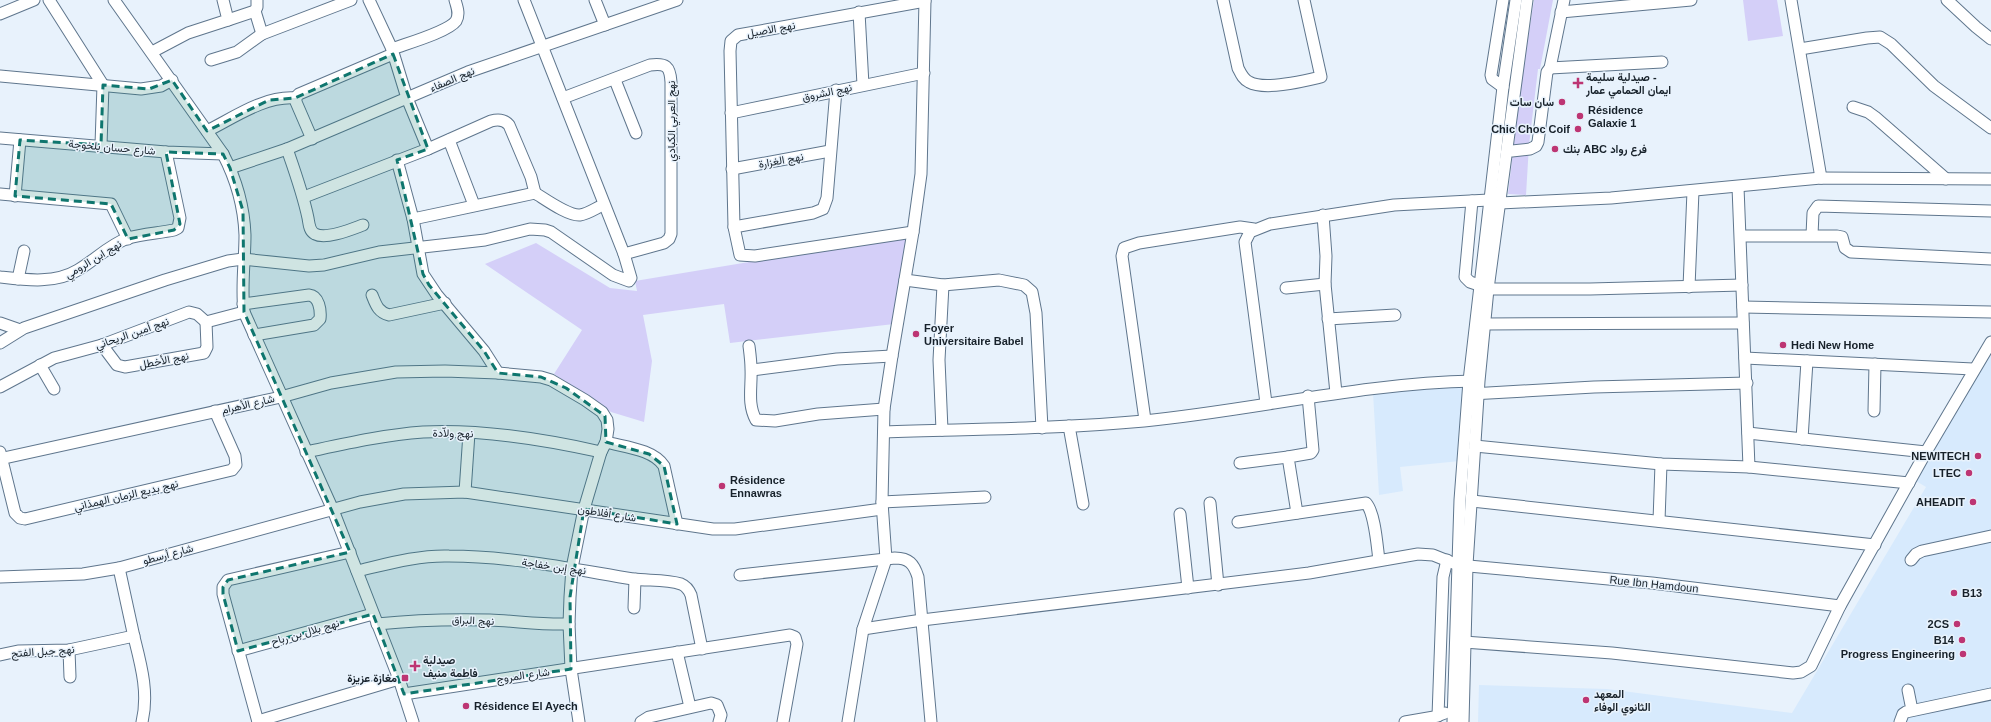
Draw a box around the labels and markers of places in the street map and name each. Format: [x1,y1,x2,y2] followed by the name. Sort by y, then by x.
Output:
[1585,71,1671,99] place label: صيدلية سليمة - ايمان الحمامي عمار
[1573,78,1583,88] marker: صيدلية سليمة - ايمان الحمامي عمار
[1510,96,1554,109] place label: سان سات
[1557,97,1567,107] marker: سان سات
[1588,104,1643,129] place label: Résidence Galaxie 1
[1575,111,1585,121] marker: Résidence Galaxie 1
[1491,123,1570,135] place label: Chic Choc Coif
[1573,124,1583,134] marker: Chic Choc Coif
[1563,143,1647,157] place label: بنك ABC فرع رواد
[1550,144,1560,154] marker: بنك ABC فرع رواد
[924,322,1024,347] place label: Foyer Universitaire Babel
[911,329,921,339] marker: Foyer Universitaire Babel
[1791,339,1874,351] place label: Hedi New Home
[1778,340,1788,350] marker: Hedi New Home
[1911,450,1970,462] place label: NEWITECH
[1973,451,1983,461] marker: NEWITECH
[1933,467,1961,479] place label: LTEC
[1964,468,1974,478] marker: LTEC
[730,474,785,499] place label: Résidence Ennawras
[717,481,727,491] marker: Résidence Ennawras
[1916,496,1965,508] place label: AHEADIT
[1968,497,1978,507] marker: AHEADIT
[1962,587,1982,599] place label: B13
[1949,588,1959,598] marker: B13
[1928,618,1949,630] place label: 2CS
[1952,619,1962,629] marker: 2CS
[1934,634,1955,646] place label: B14
[1957,635,1967,645] marker: B14
[1841,648,1955,660] place label: Progress Engineering
[1958,649,1968,659] marker: Progress Engineering
[423,654,478,680] place label: صيدلية فاطمة منيف
[410,661,420,671] marker: صيدلية فاطمة منيف
[347,672,397,685] place label: مغازة عزيزة
[400,673,410,683] marker: مغازة عزيزة
[1594,688,1651,716] place label: المعهد الثانوي الوفاء
[1581,695,1591,705] marker: المعهد الثانوي الوفاء
[474,700,578,712] place label: Résidence El Ayech
[461,701,471,711] marker: Résidence El Ayech

